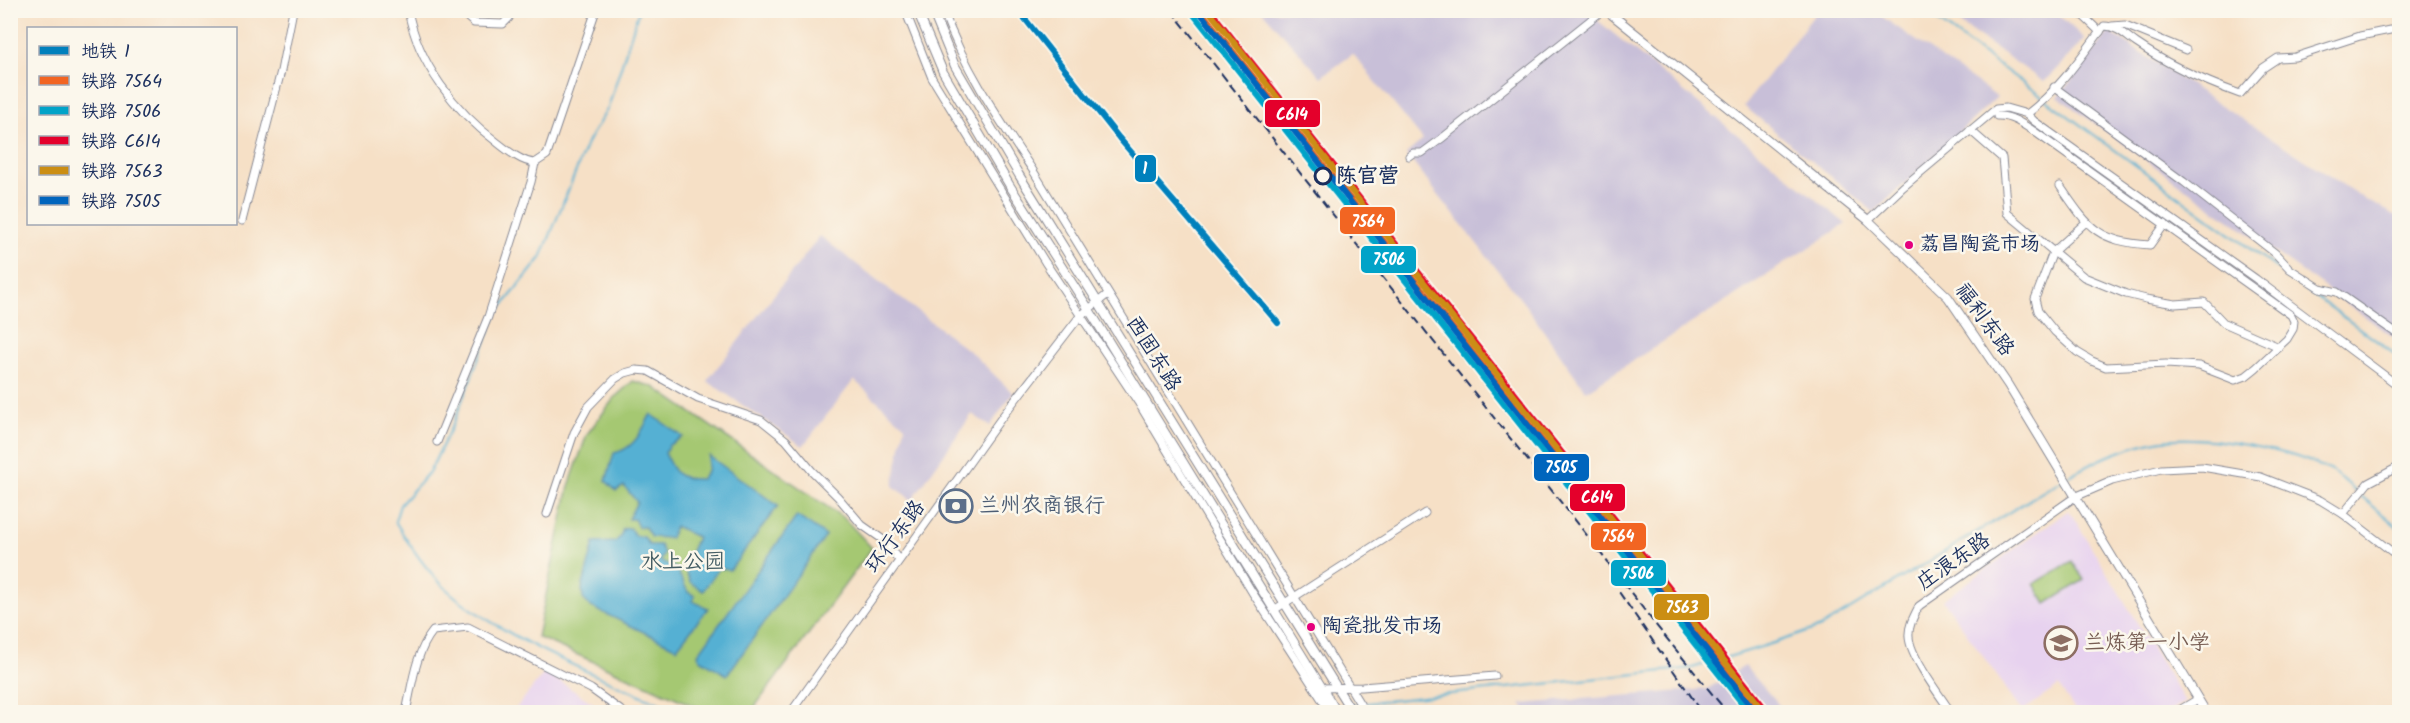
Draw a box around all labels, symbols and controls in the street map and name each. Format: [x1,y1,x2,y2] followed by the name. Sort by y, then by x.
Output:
[27,27,237,225] legend
[81,38,130,67] text: 地铁 1
[81,68,162,97] text: 铁路 7564
[81,98,161,127] text: 铁路 7506
[1264,99,1321,128] line badge: C614
[1276,103,1308,128] text: C614
[81,128,161,157] text: 铁路 C614
[1134,154,1157,183] line badge: 1
[1143,157,1148,182] text: 1
[81,158,162,187] text: 铁路 7563
[1336,160,1399,193] place label: 陈官营
[1314,167,1332,185] marker: 陈官营
[81,188,162,217] text: 铁路 7505
[1339,206,1396,235] line badge: 7564
[1351,210,1385,235] text: 7564
[1920,229,2040,261] place label: 荔昌陶瓷市场
[1903,239,1915,251] marker: 荔昌陶瓷市场
[1360,245,1417,274] line badge: 7506
[1373,248,1406,273] text: 7506
[1946,276,2022,364] street label: 福利东路
[1117,310,1189,398] street label: 西固东路
[1533,453,1590,482] line badge: 7505
[1545,456,1579,481] text: 7505
[1569,483,1626,512] line badge: C614
[1581,486,1613,511] text: C614
[938,488,974,524] bank icon: 兰州农商银行
[979,490,1105,523] place label: 兰州农商银行
[858,493,934,581] street label: 环行东路
[1590,522,1647,551] line badge: 7564
[1910,524,1998,600] street label: 庄浪东路
[1601,525,1635,550] text: 7564
[641,546,725,579] park label: 水上公园
[1610,559,1667,587] line badge: 7506
[1622,562,1655,587] text: 7506
[1653,593,1710,621] line badge: 7563
[1665,596,1699,621] text: 7563
[1322,611,1442,643] place label: 陶瓷批发市场
[1305,621,1317,633] marker: 陶瓷批发市场
[2043,625,2079,661] school or university icon: 兰炼第一小学
[2084,627,2210,660] place label: 兰炼第一小学

